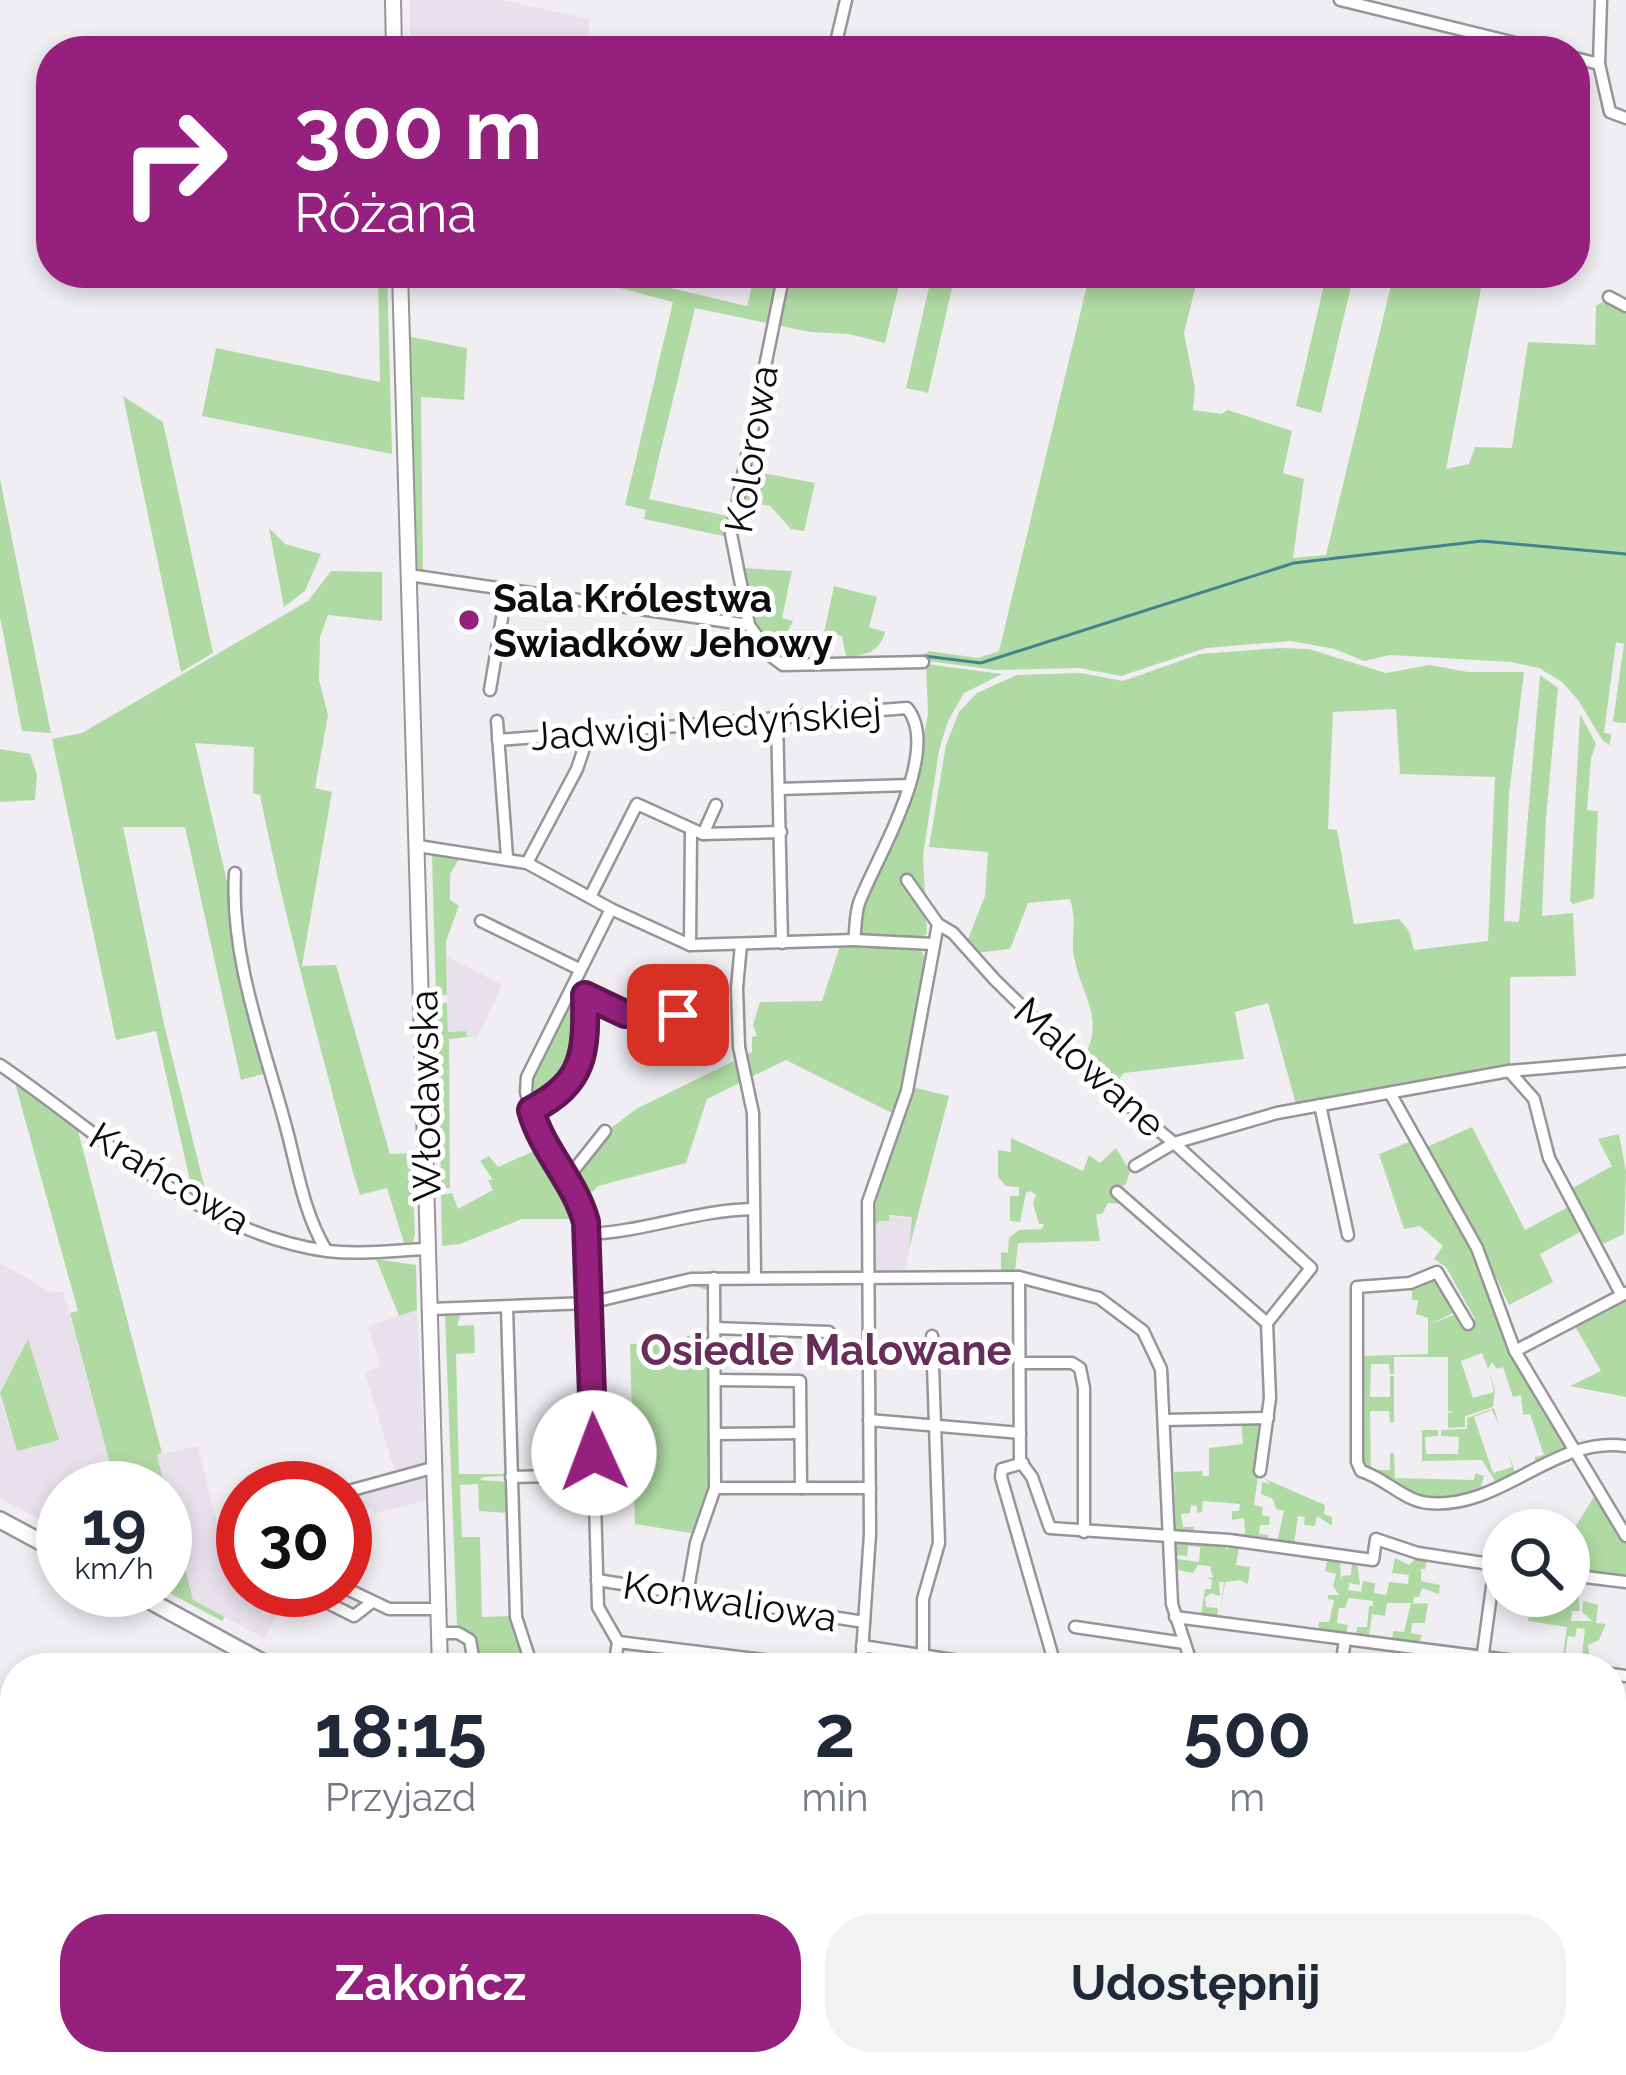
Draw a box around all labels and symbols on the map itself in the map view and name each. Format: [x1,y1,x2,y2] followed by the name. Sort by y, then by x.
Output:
[715,362,787,536] street label: Kolorowa
[493,575,833,666] place label: Sala Królestwa Swiadków Jehowy
[456,607,482,633] marker: Sala Królestwa Swiadków Jehowy
[529,689,883,759] street label: Jadwigi Medyńskiej
[627,964,729,1066] pin
[1005,988,1175,1146] street label: Malowane
[400,990,450,1202] street label: Włodawska
[82,1112,258,1244] street label: Krańcowa
[640,1326,1012,1375] district label: Osiedle Malowane
[531,1390,657,1516] position arrow
[216,1461,372,1617] speed limit sign: 30
[620,1561,840,1641] street label: Konwaliowa

